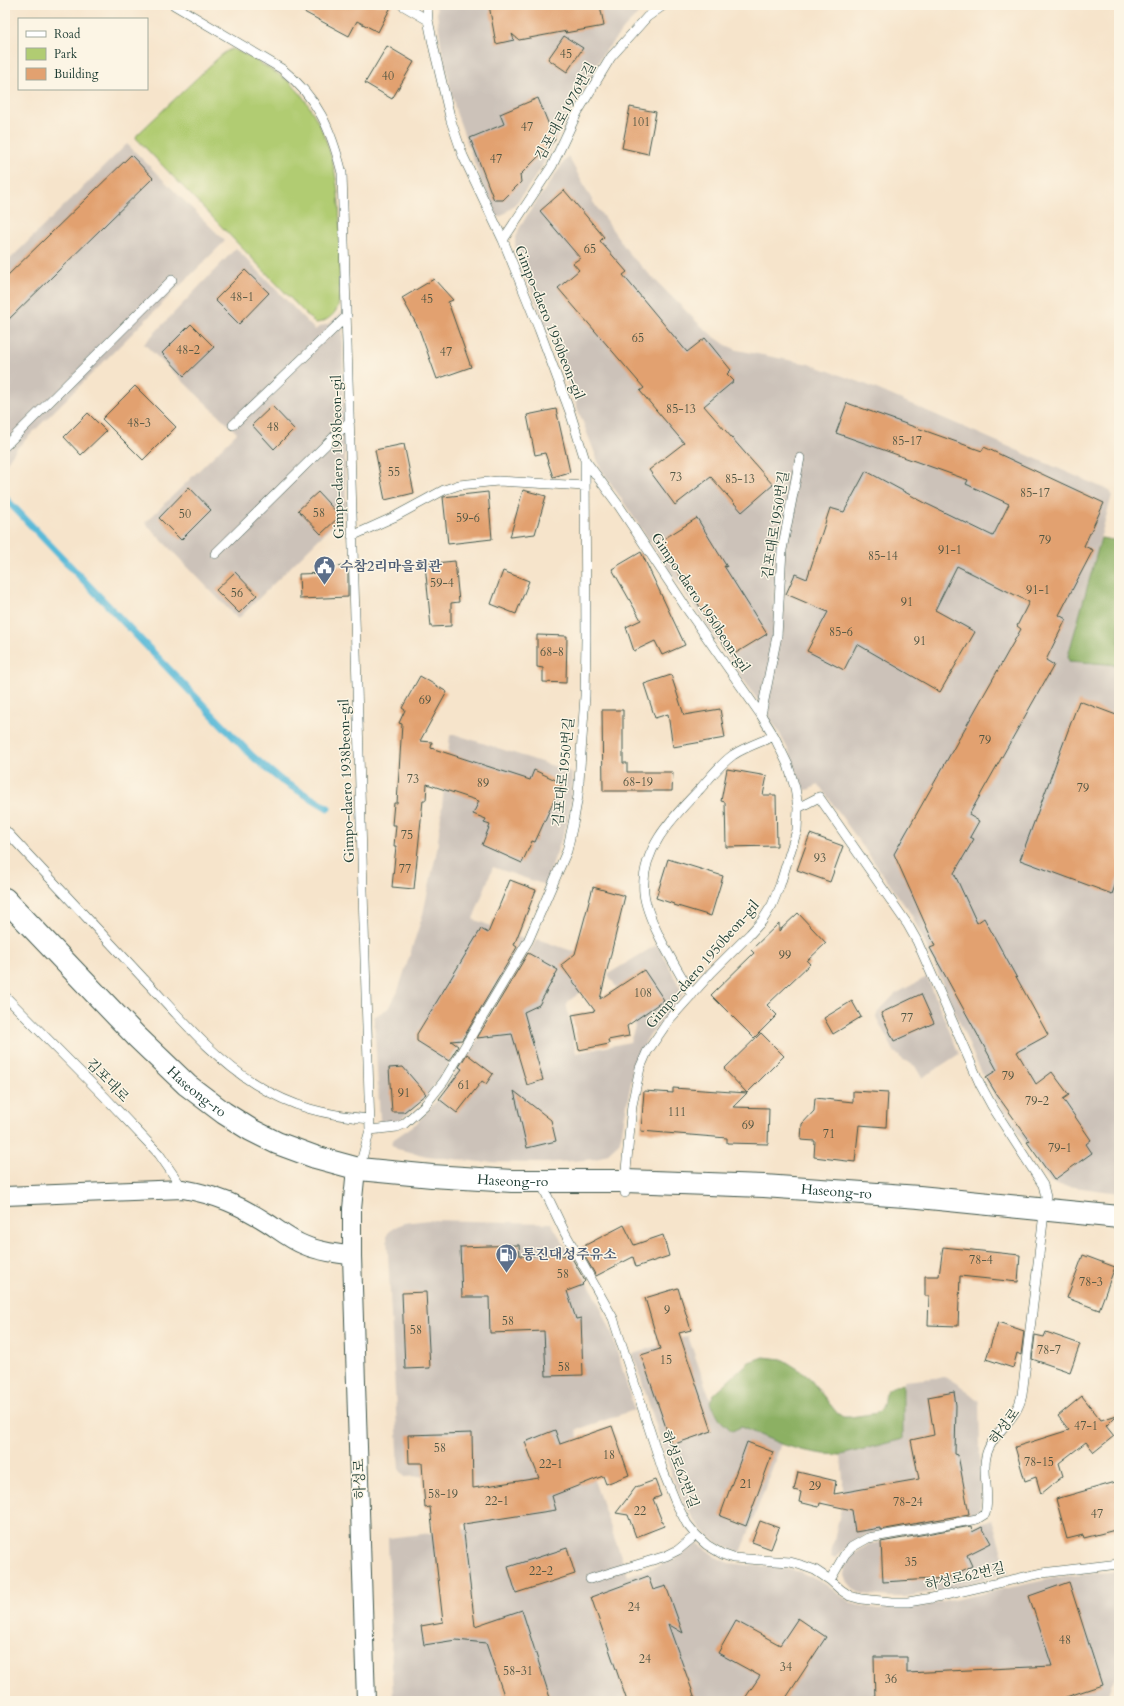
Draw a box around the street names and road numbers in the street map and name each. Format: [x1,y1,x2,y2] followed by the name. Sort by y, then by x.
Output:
[531,59,600,164] street label: 김포대로1976번길
[510,243,589,402] street label: Gimpo-daero 1950beon-gil
[327,374,348,539] street label: Gimpo-daero 1938beon-gil
[758,469,793,581] street label: 김포대로1950번길
[647,529,755,676] street label: Gimpo-daero 1950beon-gil
[334,698,359,863] street label: Gimpo-daero 1938beon-gil
[548,716,579,828] street label: 김포대로1950번길
[641,896,764,1032] street label: Gimpo-daero 1950beon-gil
[82,1054,134,1107] street label: 김포대로
[163,1062,230,1122] street label: Haseong-ro
[477,1170,549,1191] street label: Haseong-ro
[800,1180,873,1204] street label: Haseong-ro
[985,1404,1024,1448] street label: 하성로
[656,1428,703,1511] street label: 하성로62번길
[349,1458,370,1500] street label: 하성로
[923,1558,1007,1595] street label: 하성로62번길

